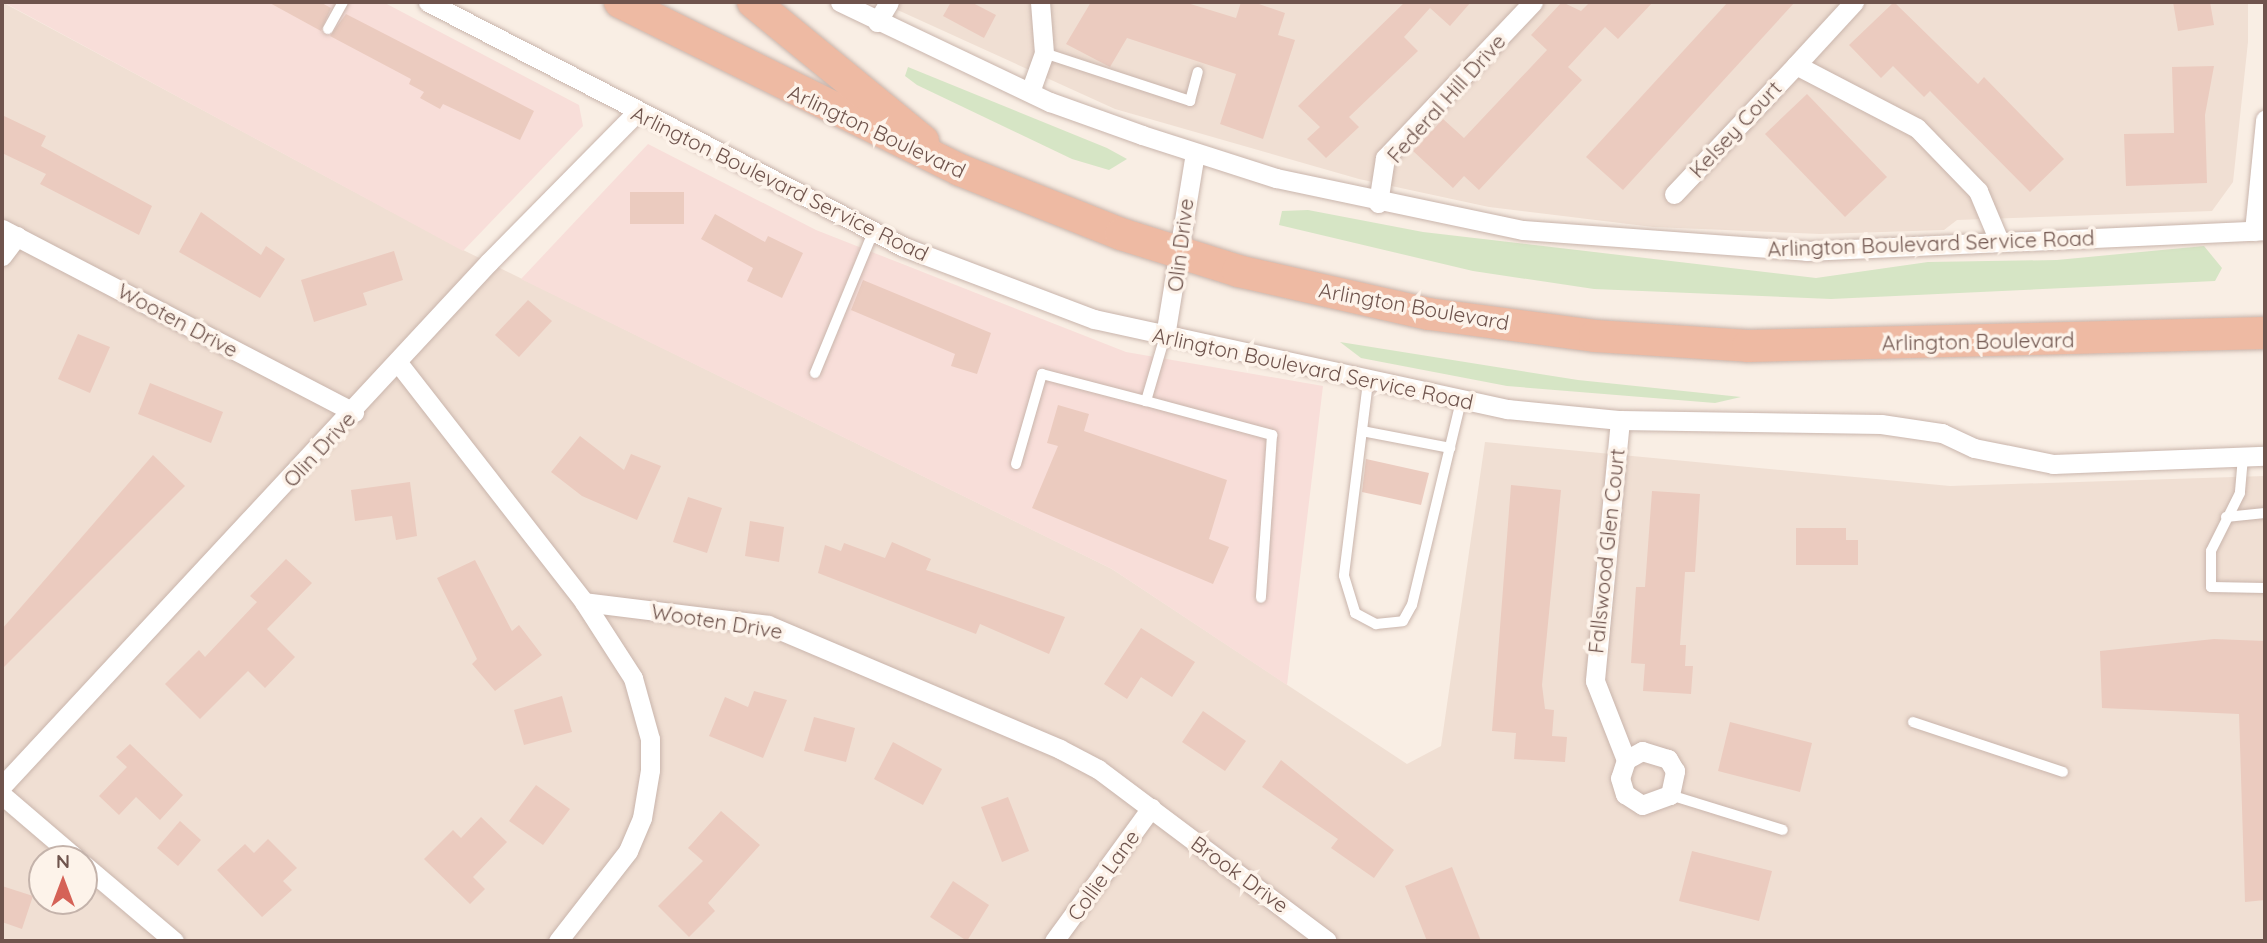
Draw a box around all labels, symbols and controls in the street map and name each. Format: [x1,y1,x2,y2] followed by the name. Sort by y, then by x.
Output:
[1382,28,1510,168] street label: Federal Hill Drive
[1684,75,1786,183] street label: Kelsey Court
[784,79,970,183] street label: Arlington Boulevard
[627,100,933,266] street label: Arlington Boulevard Service Road
[1162,197,1198,293] street label: Olin Drive
[1767,225,2095,261] street label: Arlington Boulevard Service Road
[1317,277,1511,335] street label: Arlington Boulevard
[114,278,242,362] street label: Wooten Drive
[1150,322,1476,414] street label: Arlington Boulevard Service Road
[1881,327,2075,355] street label: Arlington Boulevard
[278,406,360,492] street label: Olin Drive
[1583,447,1629,655] street label: Fallswood Glen Court
[650,598,784,644] street label: Wooten Drive
[1062,825,1144,925] street label: Collie Lane
[1186,830,1294,918] street label: Brook Drive
[28,845,98,915] north arrow
[56,849,70,873] text: N

